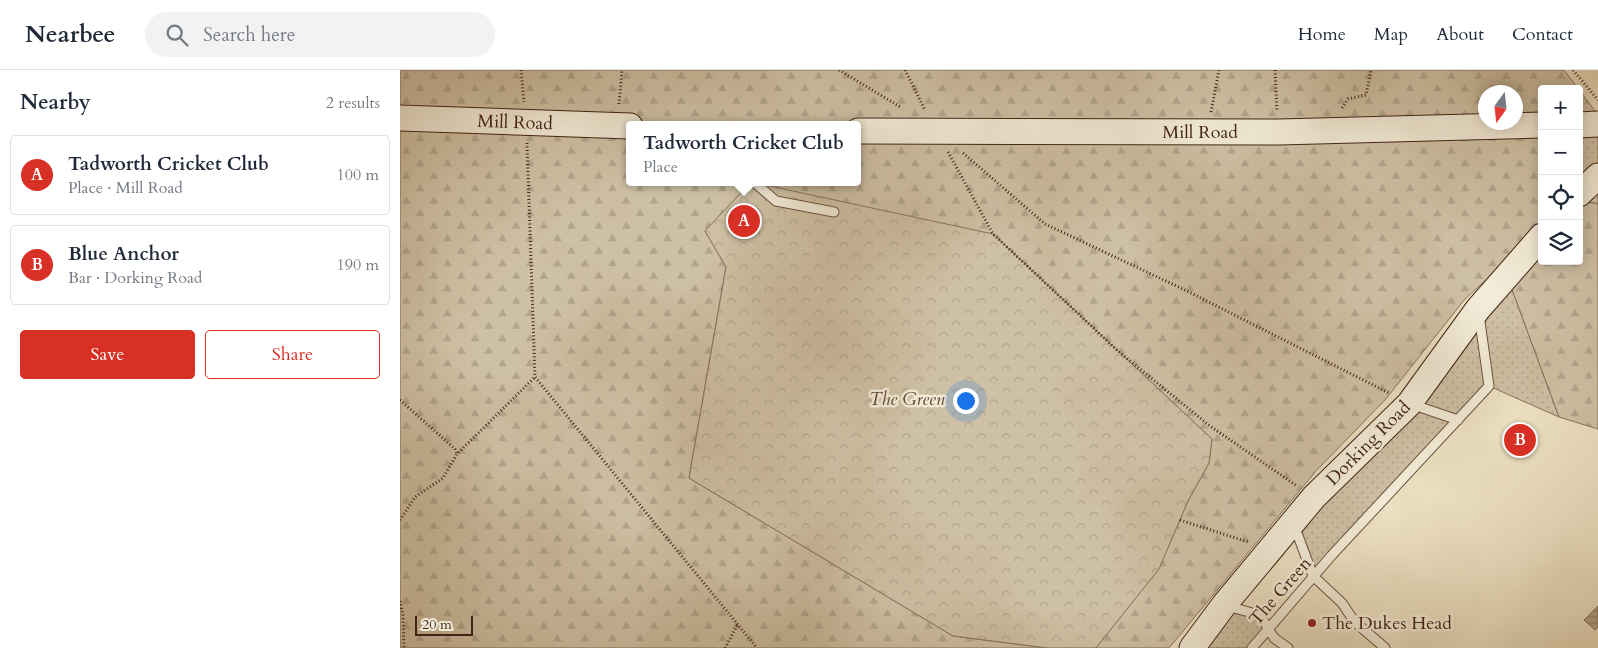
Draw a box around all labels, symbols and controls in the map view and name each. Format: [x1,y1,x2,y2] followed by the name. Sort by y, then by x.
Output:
[145,12,495,57] search box
[25,18,115,51] text: Nearbee
[163,21,191,49] icon: search
[203,22,295,48] text: Search here
[1298,22,1346,47] text: Home
[1374,22,1408,47] text: Map
[1436,22,1484,47] text: About
[1512,22,1573,47] text: Contact
[1478,85,1523,130] north arrow
[1538,85,1583,265] map controls
[1538,85,1583,130] button: +
[20,88,91,117] text: Nearby
[326,92,380,114] text: 2 results
[477,109,554,136] street label: Mill Road
[1162,120,1238,145] street label: Mill Road
[626,121,861,186] popup
[643,130,844,156] text: Tadworth Cricket Club
[1538,130,1583,175] button: −
[68,151,269,177] text: Tadworth Cricket Club
[643,156,678,178] text: Place
[31,164,43,186] text: A
[337,164,379,186] text: 100 m
[1538,175,1583,220] button: locate
[68,177,183,199] text: Place · Mill Road
[728,202,760,240] pin: A
[1538,220,1583,265] button: layers
[68,241,179,267] text: Blue Anchor
[31,254,43,276] text: B
[337,254,379,276] text: 190 m
[68,267,202,289] text: Bar · Dorking Road
[20,330,195,379] button: Save
[205,330,380,379] button: Share
[869,387,945,412] park label: The Green
[953,388,979,414] your location
[1321,395,1416,491] street label: Dorking Road
[1504,421,1536,459] pin: B
[1244,551,1318,631] street label: The Green
[1322,611,1452,636] place label: The Dukes Head
[415,613,472,636] scale bar
[422,615,452,634] text: 20 m
[1306,617,1318,629] marker: The Dukes Head

